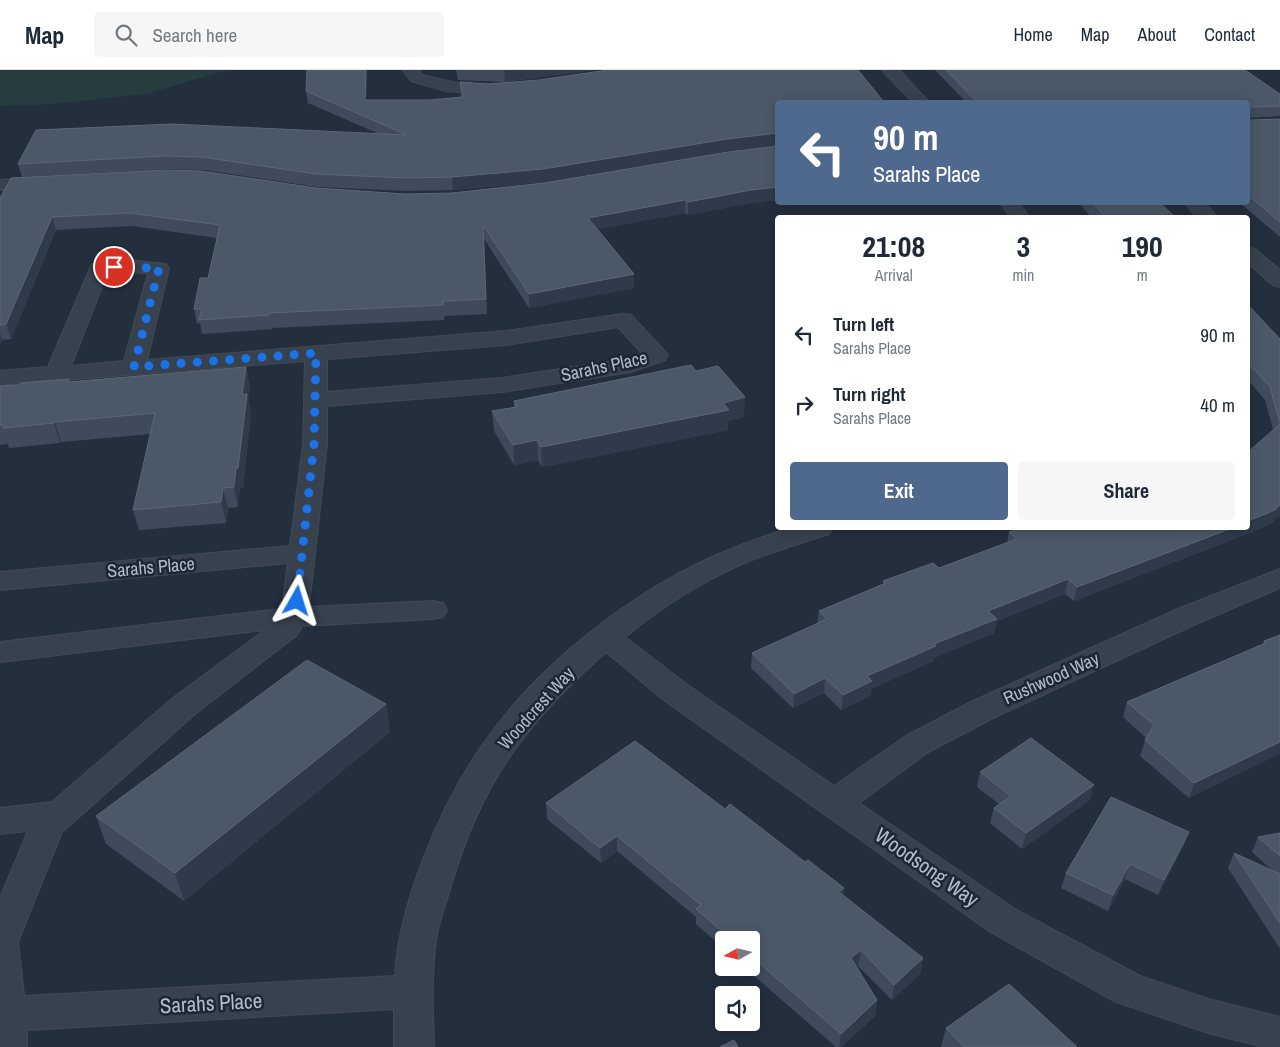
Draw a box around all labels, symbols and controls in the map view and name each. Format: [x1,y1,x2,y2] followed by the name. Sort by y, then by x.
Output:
[94,12,444,57] search box
[25,19,64,51] text: Map
[112,21,140,49] icon: search
[152,22,237,48] text: Search here
[1013,22,1053,47] text: Home
[1081,22,1110,47] text: Map
[1138,22,1176,47] text: About
[1204,22,1255,47] text: Contact
[873,114,938,161] text: 90 m
[790,120,855,185] icon: left
[873,159,980,189] text: Sarahs Place
[862,226,925,266] text: 21:08
[1017,226,1030,266] text: 3
[1122,226,1163,266] text: 190
[93,246,135,288] pin
[100,253,128,281] icon: arrive
[875,264,913,286] text: Arrival
[1012,264,1034,286] text: min
[1137,264,1148,286] text: m
[833,311,894,337] text: Turn left
[790,321,818,349] icon: left
[1200,322,1235,348] text: 90 m
[833,337,911,359] text: Sarahs Place
[558,345,650,387] street label: Sarahs Place
[833,381,905,407] text: Turn right
[790,391,818,419] icon: right
[1200,392,1235,418] text: 40 m
[833,407,911,429] text: Sarahs Place
[790,462,1008,520] button: Exit
[1018,462,1235,520] button: Share
[106,551,196,583] street label: Sarahs Place
[270,574,322,626] position arrow
[999,645,1104,710] street label: Rushwood Way
[492,661,580,755] street label: Woodcrest Way
[869,821,985,914] street label: Woodsong Way
[715,931,760,976] north arrow
[715,931,760,1031] map controls
[159,986,263,1020] street label: Sarahs Place
[715,986,760,1031] button: sound

